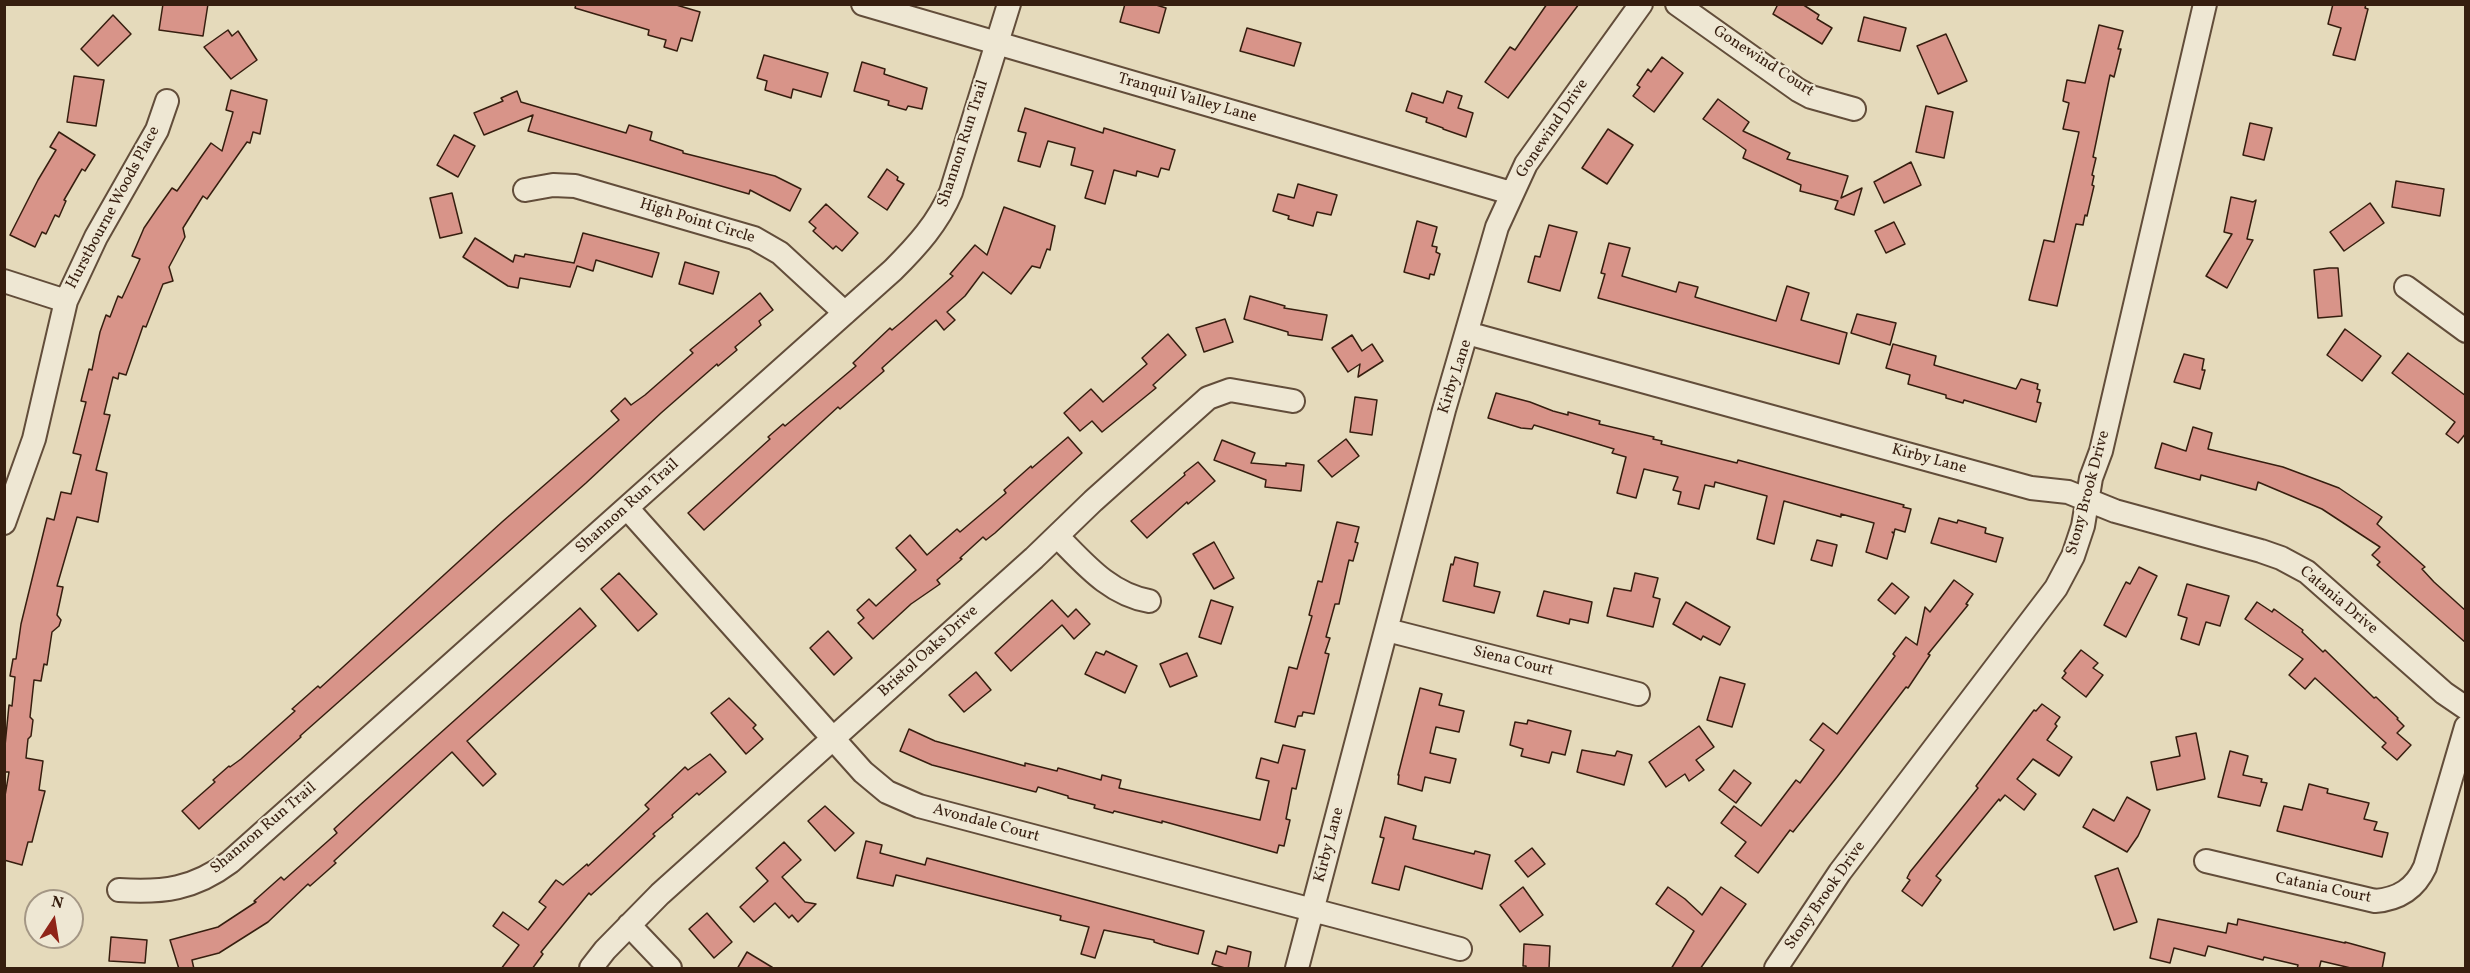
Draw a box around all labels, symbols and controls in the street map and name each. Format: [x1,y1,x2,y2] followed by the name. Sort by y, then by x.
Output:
[1709,22,1817,102] street label: Gonewind Court
[1115,70,1259,128] street label: Tranquil Valley Lane
[1513,76,1593,182] street label: Gonewind Drive
[934,78,994,210] street label: Shannon Run Trail
[63,123,165,293] street label: Hurstbourne Woods Place
[637,195,757,249] street label: High Point Circle
[1435,337,1477,417] street label: Kirby Lane
[2063,429,2115,557] street label: Stony Brook Drive
[1889,441,1969,479] street label: Kirby Lane
[572,456,684,558] street label: Shannon Run Trail
[2295,563,2381,639] street label: Catania Drive
[875,602,983,702] street label: Bristol Oaks Drive
[1471,643,1555,681] street label: Siena Court
[207,779,321,879] street label: Shannon Run Trail
[931,801,1041,847] street label: Avondale Court
[1311,805,1349,885] street label: Kirby Lane
[1781,838,1871,954] street label: Stony Brook Drive
[2273,869,2373,909] street label: Catania Court
[24,889,84,949] north arrow
[49,891,65,915] text: N

